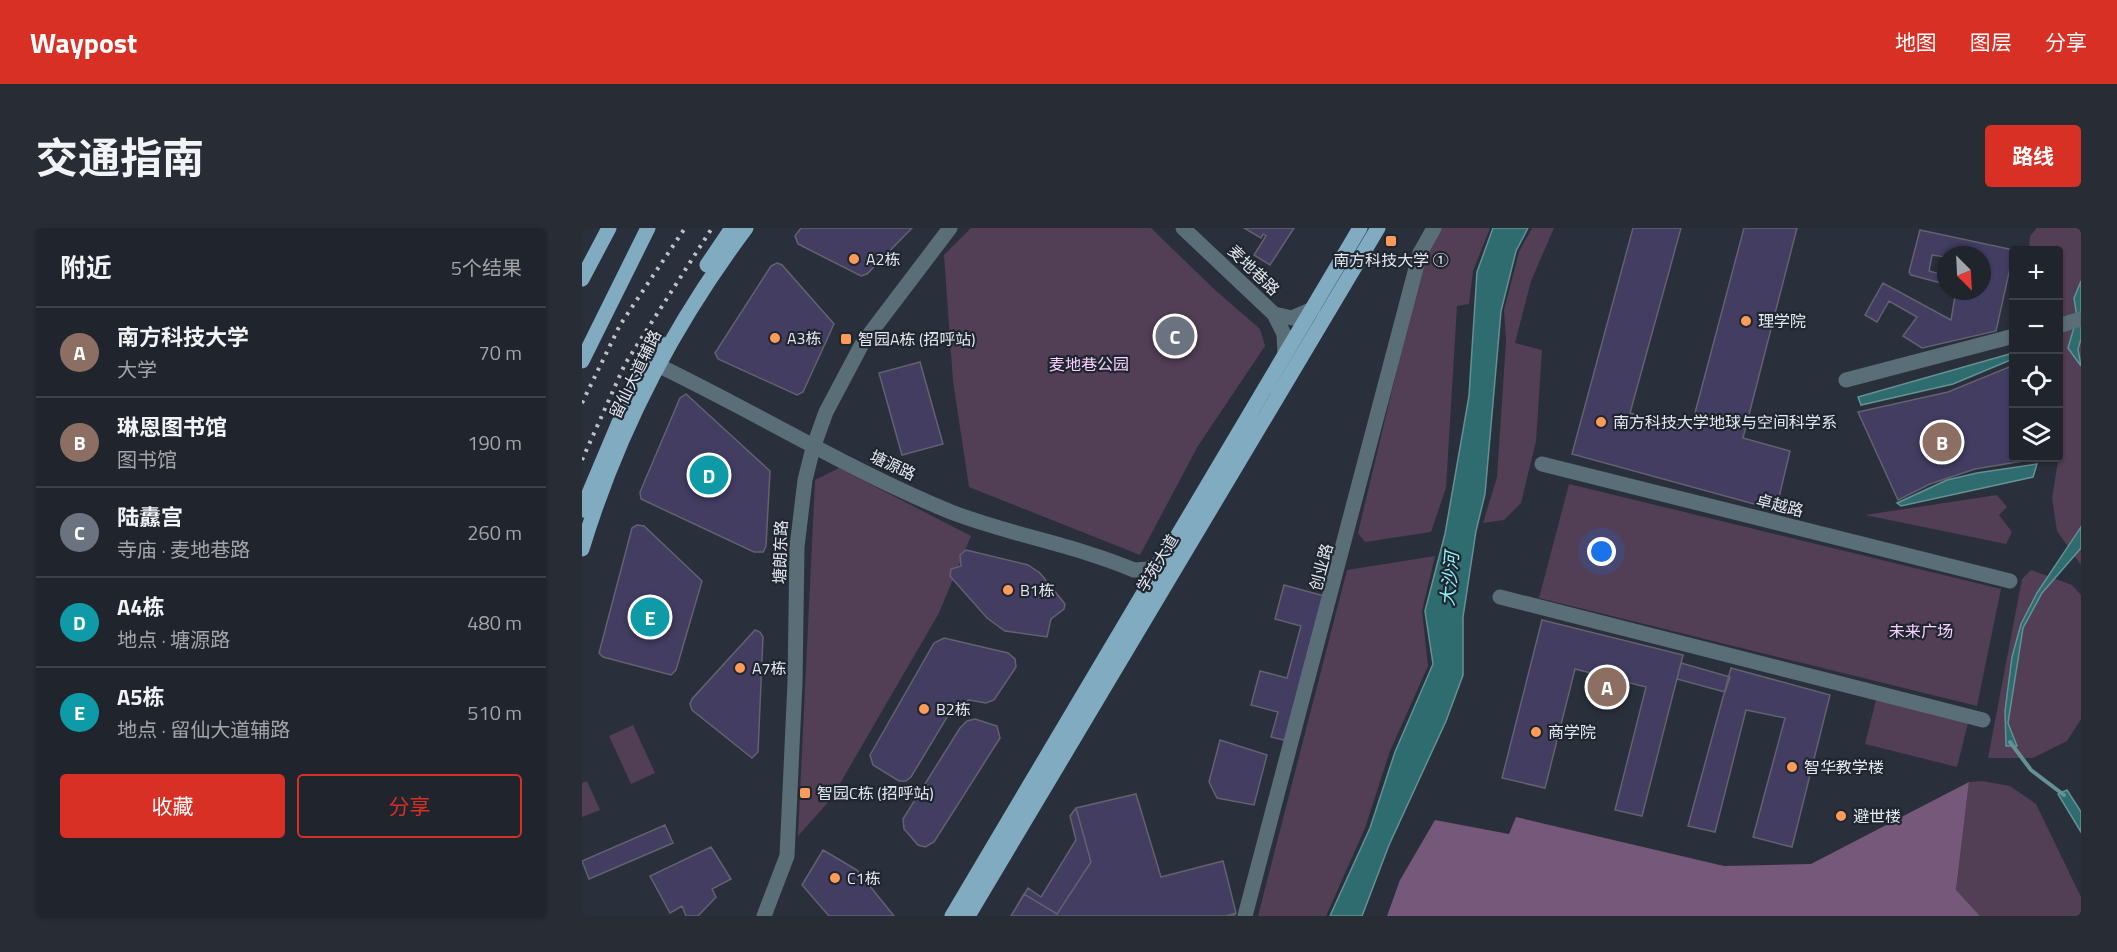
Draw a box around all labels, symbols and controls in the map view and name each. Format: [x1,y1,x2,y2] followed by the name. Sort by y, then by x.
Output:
[30,21,137,64] text: Waypost
[1895,26,1937,58] text: 地图
[1970,26,2012,58] text: 图层
[2045,26,2087,58] text: 分享
[36,125,204,189] text: 交通指南
[1985,125,2081,187] button: 路线
[1384,234,1398,248] marker: 南方科技大学 ①
[1223,239,1285,301] street label: 麦地巷路
[1937,246,1991,300] north arrow
[2009,246,2063,462] map controls
[2009,246,2063,300] button: +
[866,247,901,271] place label: A2栋
[60,248,112,287] text: 附近
[1333,248,1449,272] place label: 南方科技大学 ①
[451,252,522,283] text: 5个结果
[847,252,861,266] marker: A2栋
[2009,300,2063,354] button: −
[1758,309,1806,333] place label: 理学院
[1156,314,1194,358] pin: C
[1739,314,1753,328] marker: 理学院
[117,320,249,354] text: 南方科技大学
[603,326,667,422] street label: 留仙大道辅路
[787,326,822,350] place label: A3栋
[858,327,976,351] place label: 智园A栋 (招呼站)
[768,331,782,345] marker: A3栋
[839,332,853,346] marker: 智园A栋 (招呼站)
[73,337,86,368] text: A
[478,337,522,368] text: 70 m
[1049,352,1129,376] park label: 麦地巷公园
[117,354,157,385] text: 大学
[2009,354,2063,408] button: locate
[2009,408,2063,462] button: layers
[117,410,227,444] text: 琳恩图书馆
[1613,410,1837,434] place label: 南方科技大学地球与空间科学系
[1594,415,1608,429] marker: 南方科技大学地球与空间科学系
[1922,420,1962,464] pin: B
[73,427,86,458] text: B
[467,427,522,458] text: 190 m
[117,444,177,475] text: 图书馆
[866,444,920,486] street label: 塘源路
[690,452,728,498] pin: D
[1754,488,1806,522] street label: 卓越路
[117,500,183,534] text: 陆纛宫
[74,517,85,548] text: C
[467,517,522,548] text: 260 m
[767,520,793,584] street label: 塘朗东路
[1130,529,1184,597] street label: 学苑大道
[117,534,250,565] text: 寺庙 · 麦地巷路
[1587,537,1616,566] your location
[1303,541,1339,593] street label: 创业路
[1434,548,1466,607] water label: 大沙河
[1020,578,1055,602] place label: B1栋
[1001,583,1015,597] marker: B1栋
[117,590,165,624] text: A4栋
[630,594,670,640] pin: E
[73,607,86,638] text: D
[467,607,522,638] text: 480 m
[1889,619,1953,643] park label: 未来广场
[117,624,230,655] text: 地点 · 塘源路
[752,656,787,680] place label: A7栋
[733,661,747,675] marker: A7栋
[1588,664,1626,710] pin: A
[117,680,165,714] text: A5栋
[74,697,85,728] text: E
[467,697,522,728] text: 510 m
[936,697,971,721] place label: B2栋
[917,702,931,716] marker: B2栋
[117,714,290,745] text: 地点 · 留仙大道辅路
[1548,720,1596,744] place label: 商学院
[1529,725,1543,739] marker: 商学院
[1804,755,1884,779] place label: 智华教学楼
[1785,760,1799,774] marker: 智华教学楼
[60,774,285,838] button: 收藏
[297,774,522,838] button: 分享
[817,781,934,805] place label: 智园C栋 (招呼站)
[798,786,812,800] marker: 智园C栋 (招呼站)
[1853,804,1901,828] place label: 避世楼
[1834,809,1848,823] marker: 避世楼
[847,866,881,890] place label: C1栋
[828,871,842,885] marker: C1栋

